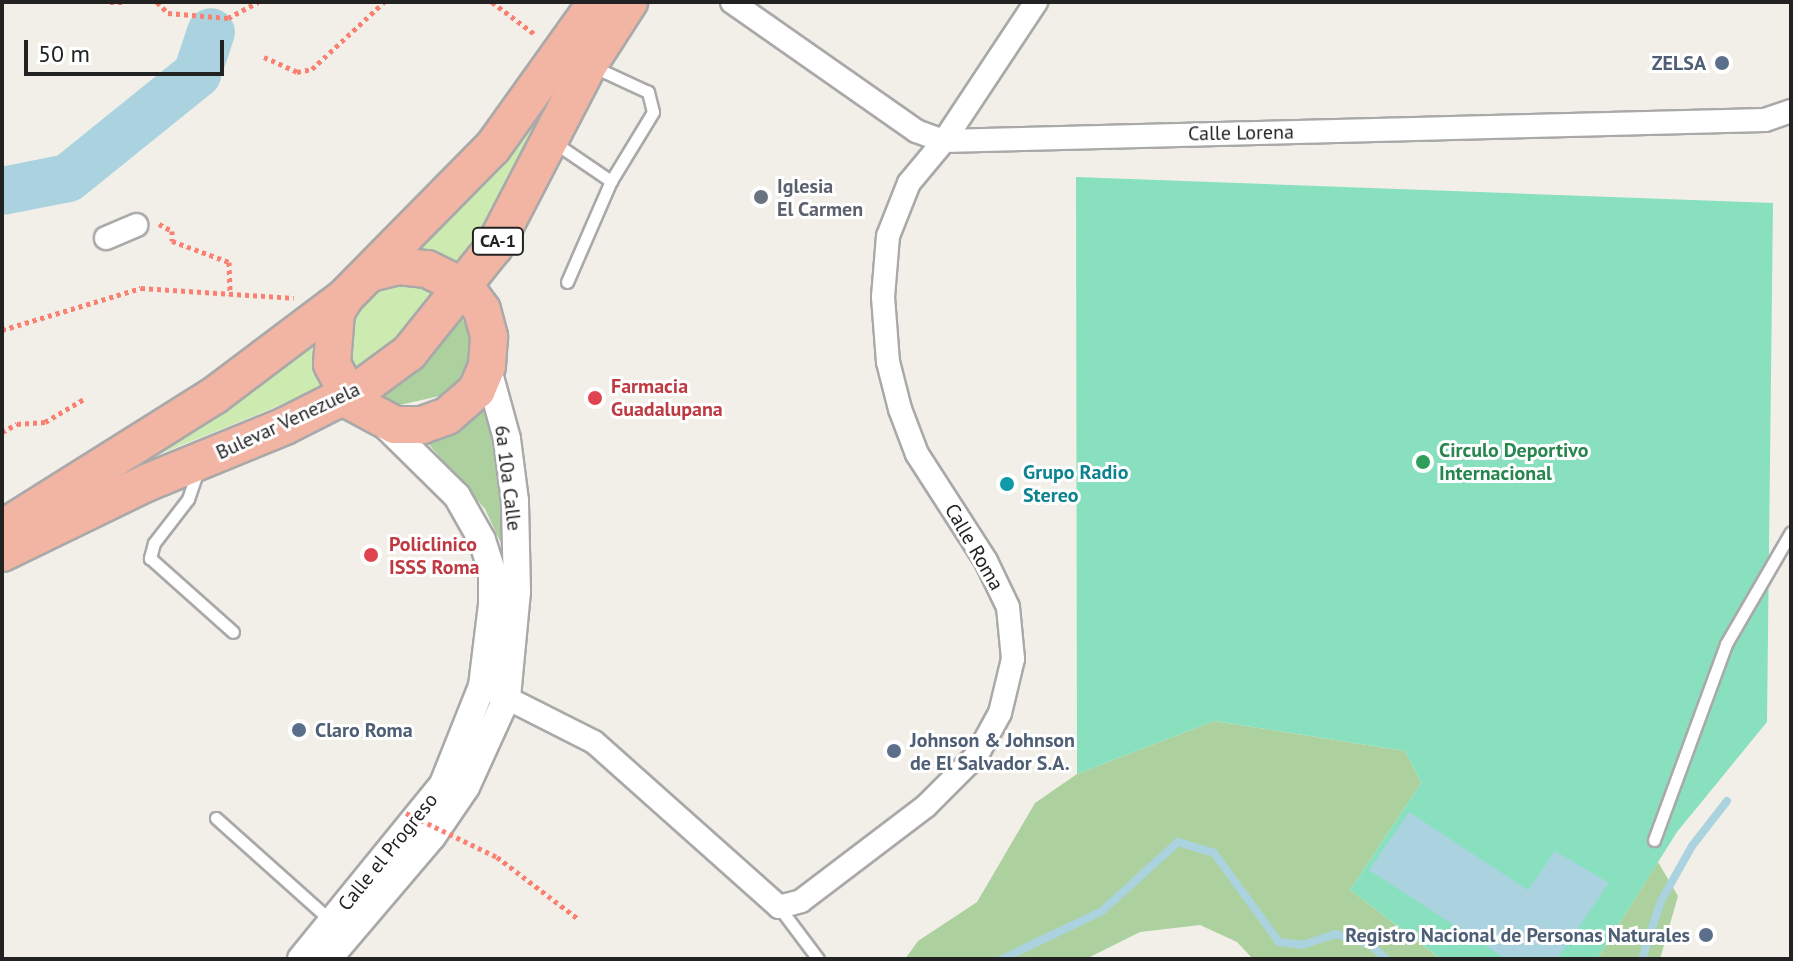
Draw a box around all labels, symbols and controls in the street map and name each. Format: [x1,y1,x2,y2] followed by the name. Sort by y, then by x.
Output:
[28,24,228,74] scale bar
[38,38,90,69] text: 50 m
[1652,51,1706,75] place label: ZELSA
[1713,54,1731,72] marker: ZELSA
[1188,120,1294,146] street label: Calle Lorena
[777,174,863,221] place label: Iglesia El Carmen
[752,188,770,206] marker: Iglesia El Carmen
[470,227,526,255] road number: CA-1
[611,374,723,421] place label: Farmacia Guadalupana
[212,377,364,465] street label: Bulevar Venezuela
[586,389,604,407] marker: Farmacia Guadalupana
[490,424,526,532] street label: 6a 10a Calle
[1439,438,1588,485] place label: Circulo Deportivo Internacional
[1414,453,1432,471] marker: Circulo Deportivo Internacional
[1023,460,1128,507] place label: Grupo Radio Stereo
[998,475,1016,493] marker: Grupo Radio Stereo
[940,499,1008,595] street label: Calle Roma
[389,532,479,579] place label: Policlinico ISSS Roma
[360,544,382,566] marker: Policlinico ISSS Roma
[315,718,413,742] place label: Claro Roma
[290,721,308,739] marker: Claro Roma
[910,728,1075,775] place label: Johnson & Johnson de El Salvador S.A.
[885,742,903,760] marker: Johnson & Johnson de El Salvador S.A.
[333,788,443,916] street label: Calle el Progreso
[1345,923,1690,947] place label: Registro Nacional de Personas Naturales
[1697,926,1715,944] marker: Registro Nacional de Personas Naturales

